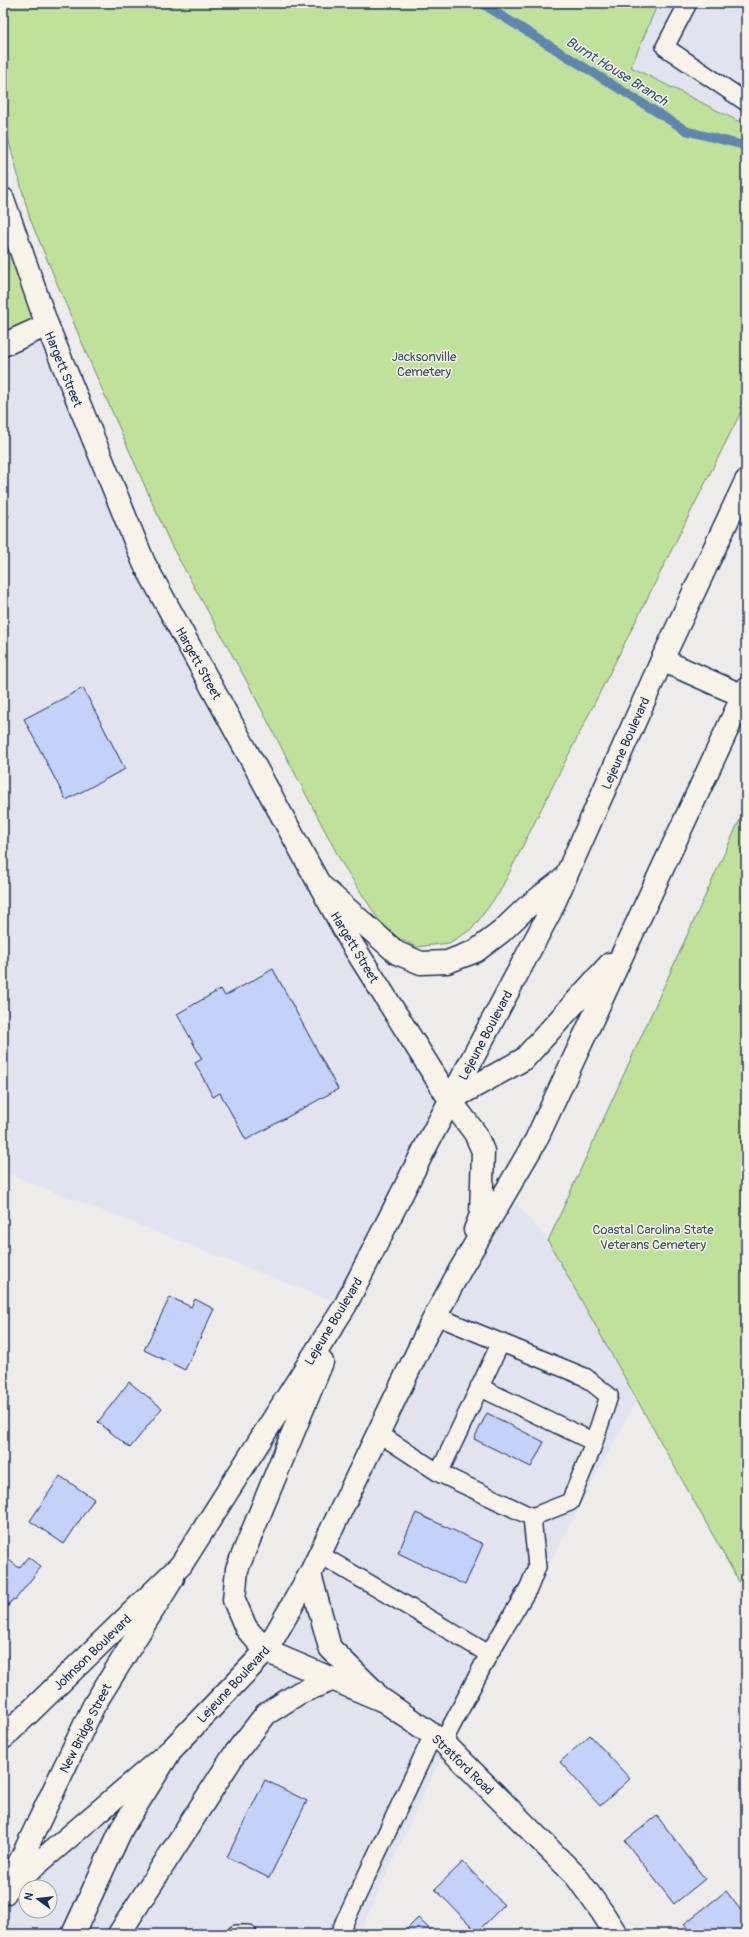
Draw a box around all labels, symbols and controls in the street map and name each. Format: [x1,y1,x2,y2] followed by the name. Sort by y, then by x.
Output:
[563,33,672,110] water label: Burnt House Branch
[41,329,86,410] street label: Hargett Street
[391,349,457,380] park label: Jacksonville Cemetery
[172,624,225,703] street label: Hargett Street
[598,695,653,792] street label: Lejeune Boulevard
[327,909,382,987] street label: Hargett Street
[456,988,516,1083] street label: Lejeune Boulevard
[592,1222,714,1253] park label: Coastal Carolina State Veterans Cemetery
[301,1275,366,1368] street label: Lejeune Boulevard
[50,1611,135,1694] street label: Johnson Boulevard
[194,1643,273,1726] street label: Lejeune Boulevard
[56,1680,116,1776] street label: New Bridge Street
[428,1731,497,1798] street label: Stratford Road
[18,1879,58,1919] north arrow
[22,1891,36,1902] text: N

